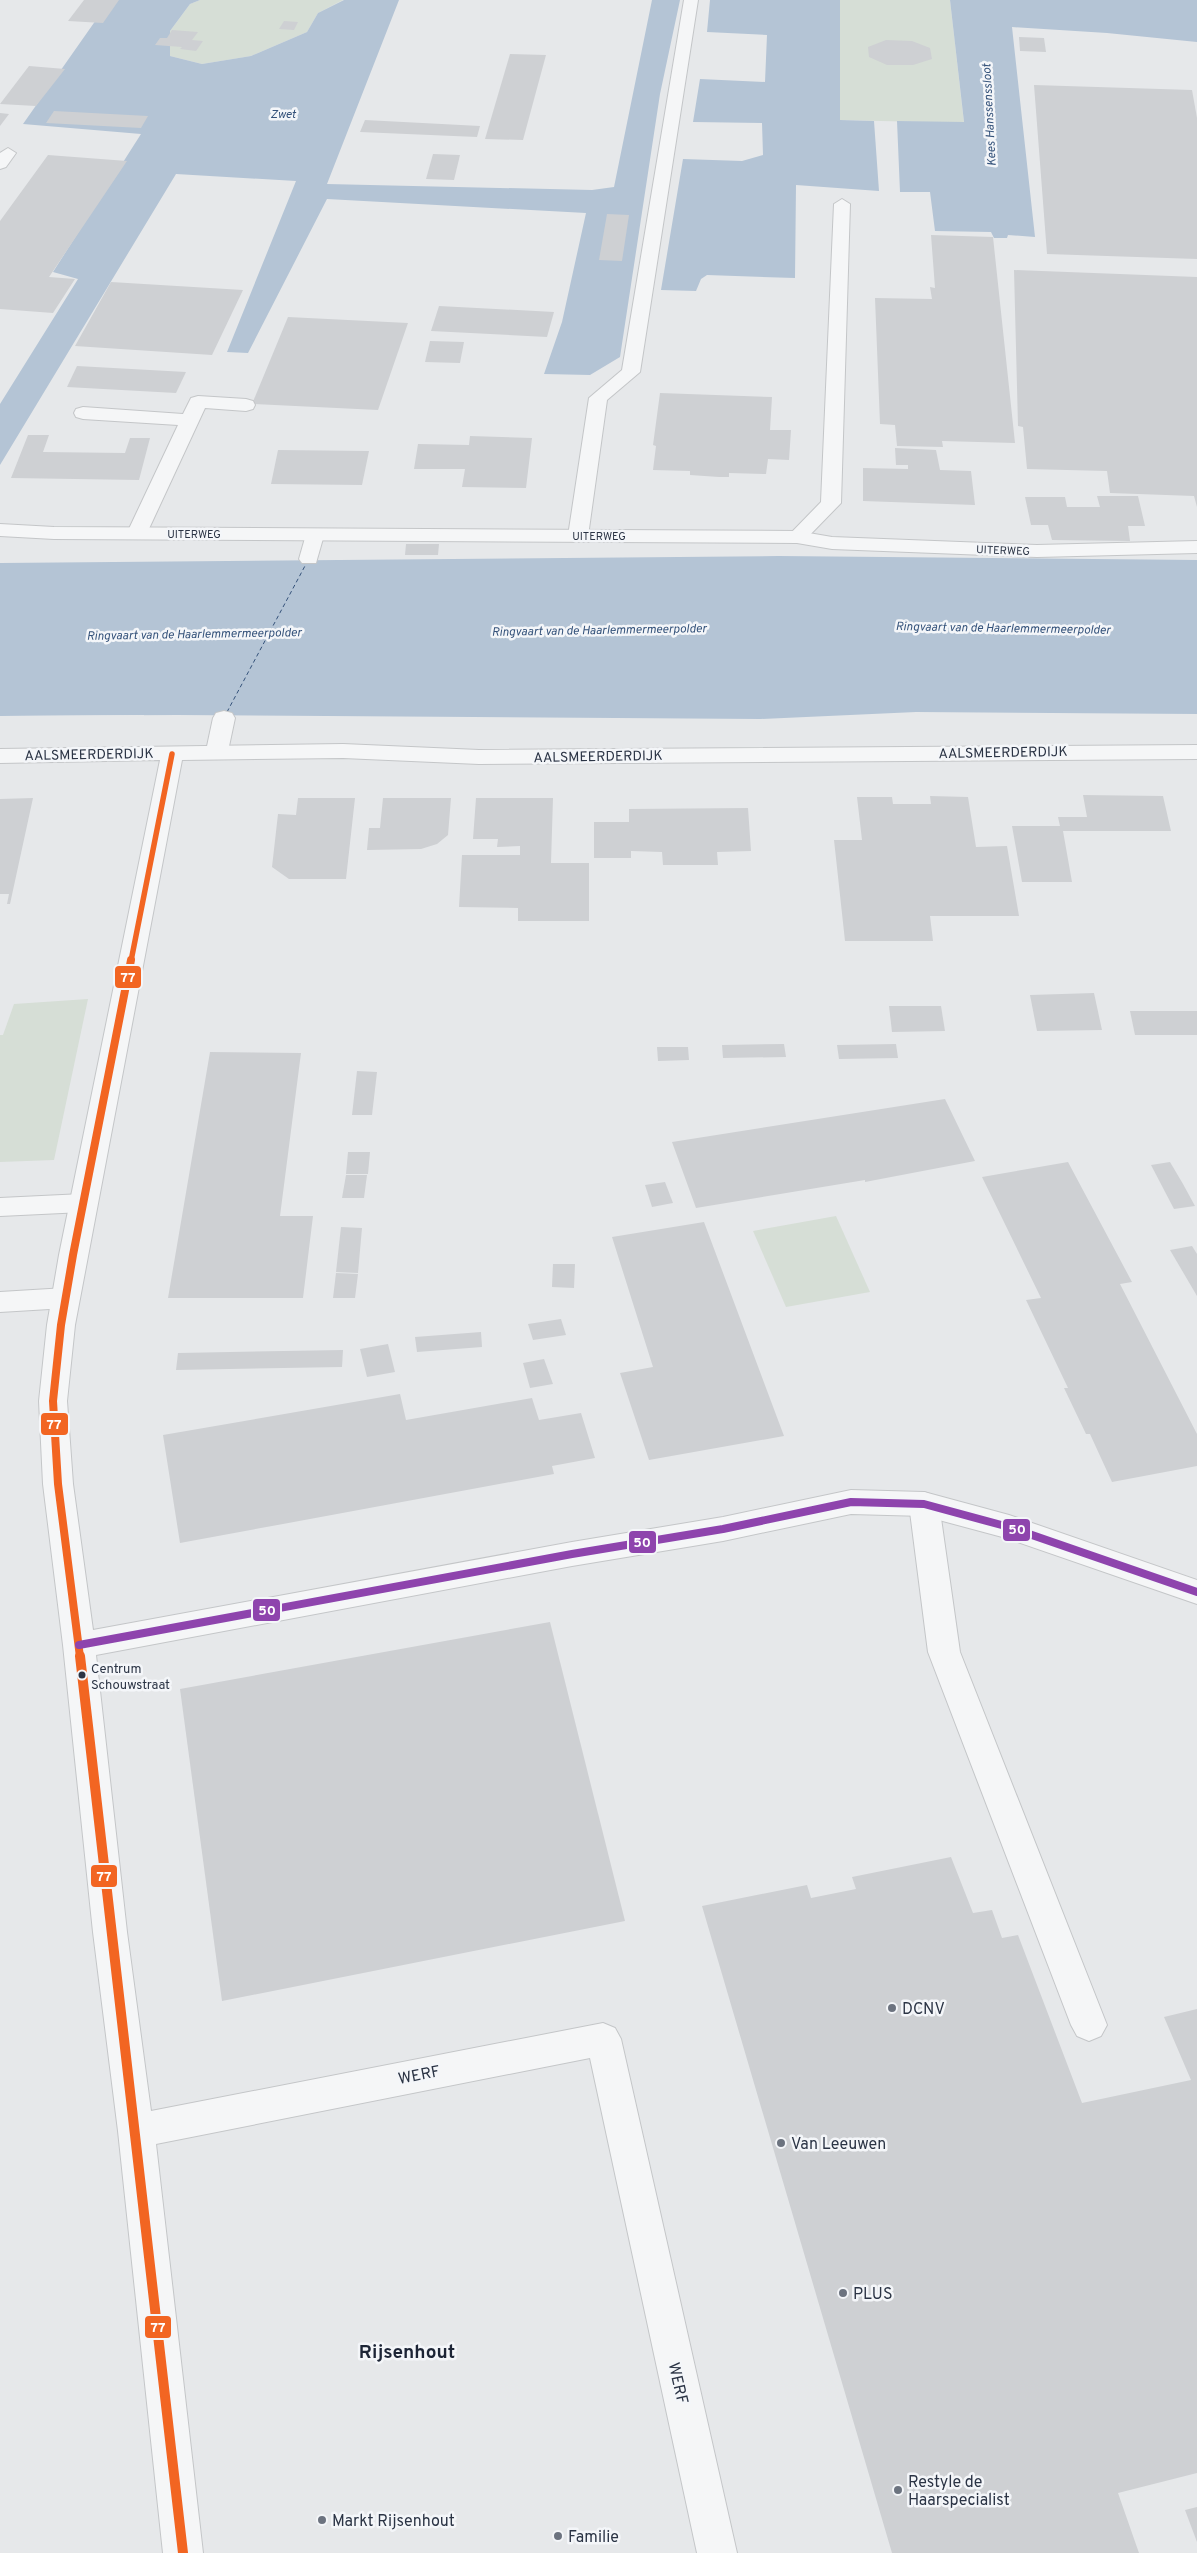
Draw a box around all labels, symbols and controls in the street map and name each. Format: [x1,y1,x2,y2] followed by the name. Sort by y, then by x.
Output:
[979,63,1001,167] water label: Kees Hanssenssloot
[270,107,297,123] water label: Zwet
[167,528,221,542] street label: UITERWEG
[572,530,626,544] street label: UITERWEG
[976,543,1030,559] street label: UITERWEG
[895,619,1112,639] water label: Ringvaart van de Haarlemmermeerpolder
[491,621,708,641] water label: Ringvaart van de Haarlemmermeerpolder
[86,625,303,645] water label: Ringvaart van de Haarlemmermeerpolder
[938,744,1068,763] street label: AALSMEERDERDIJK
[24,746,154,765] street label: AALSMEERDERDIJK
[533,748,663,767] street label: AALSMEERDERDIJK
[114,965,142,989] line badge: 77
[121,970,136,987] text: 77
[40,1412,69,1436] line badge: 77
[47,1417,62,1434] text: 77
[1002,1518,1031,1542] line badge: 50
[1008,1522,1026,1539] text: 50
[628,1530,657,1554] line badge: 50
[633,1535,651,1552] text: 50
[252,1598,281,1622] line badge: 50
[258,1603,276,1620] text: 50
[91,1662,170,1694] place label: Centrum Schouwstraat
[77,1670,87,1680] marker: Centrum Schouwstraat
[90,1864,118,1888] line badge: 77
[97,1869,112,1886] text: 77
[902,2000,945,2020] place label: DCNV
[886,2002,898,2014] marker: DCNV
[397,2062,442,2090] street label: WERF
[791,2135,886,2155] place label: Van Leeuwen
[775,2137,787,2149] marker: Van Leeuwen
[853,2285,892,2305] place label: PLUS
[837,2287,849,2299] marker: PLUS
[144,2315,172,2339] line badge: 77
[151,2320,166,2337] text: 77
[359,2341,455,2365] district label: Rijsenhout
[663,2361,692,2406] street label: WERF
[908,2473,1010,2511] place label: Restyle de Haarspecialist
[892,2484,904,2496] marker: Restyle de Haarspecialist
[332,2512,455,2532] place label: Markt Rijsenhout
[316,2514,328,2526] marker: Markt Rijsenhout
[568,2528,619,2548] place label: Familie
[552,2530,564,2542] marker: Familie

